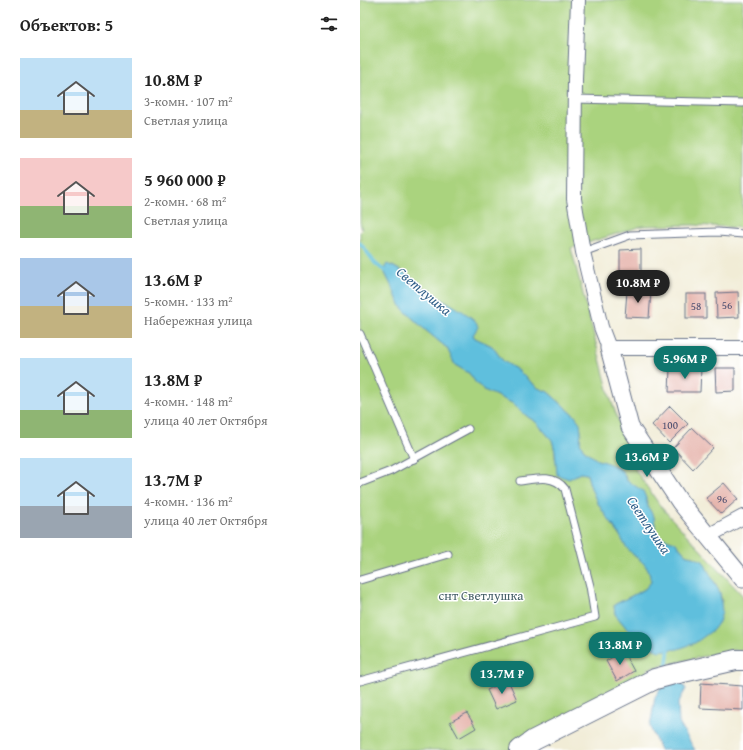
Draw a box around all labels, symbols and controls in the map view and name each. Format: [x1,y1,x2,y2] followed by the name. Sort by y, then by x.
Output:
[20,12,113,37] text: Объектов: 5
[318,13,340,35] icon: filters
[144,67,202,92] text: 10.8M ₽
[52,74,100,122] icon: home
[144,92,233,111] text: 3-комн. · 107 m²
[144,111,228,130] text: Светлая улица
[144,167,226,192] text: 5 960 000 ₽
[52,174,100,222] icon: home
[144,192,226,211] text: 2-комн. · 68 m²
[144,211,228,230] text: Светлая улица
[392,262,456,320] water label: Светлушка
[144,267,202,292] text: 13.6M ₽
[601,270,675,304] pin: 10.8M ₽
[616,273,660,292] text: 10.8M ₽
[52,274,100,322] icon: home
[144,292,233,311] text: 5-комн. · 133 m²
[722,297,732,313] house number: 56
[691,298,701,314] house number: 58
[144,311,252,330] text: Набережная улица
[648,346,722,380] pin: 5.96M ₽
[663,349,707,368] text: 5.96M ₽
[144,367,202,392] text: 13.8M ₽
[52,374,100,422] icon: home
[144,392,233,411] text: 4-комн. · 148 m²
[144,411,268,430] text: улица 40 лет Октября
[662,417,678,433] house number: 100
[610,444,684,478] pin: 13.6M ₽
[625,447,669,466] text: 13.6M ₽
[144,467,202,492] text: 13.7M ₽
[52,474,100,522] icon: home
[717,491,727,507] house number: 96
[144,492,233,511] text: 4-комн. · 136 m²
[622,492,676,558] water label: Светлушка
[144,511,268,530] text: улица 40 лет Октября
[439,586,524,605] park label: снт Светлушка
[583,632,657,666] pin: 13.8M ₽
[598,635,642,654] text: 13.8M ₽
[465,661,539,695] pin: 13.7M ₽
[480,664,524,683] text: 13.7M ₽

